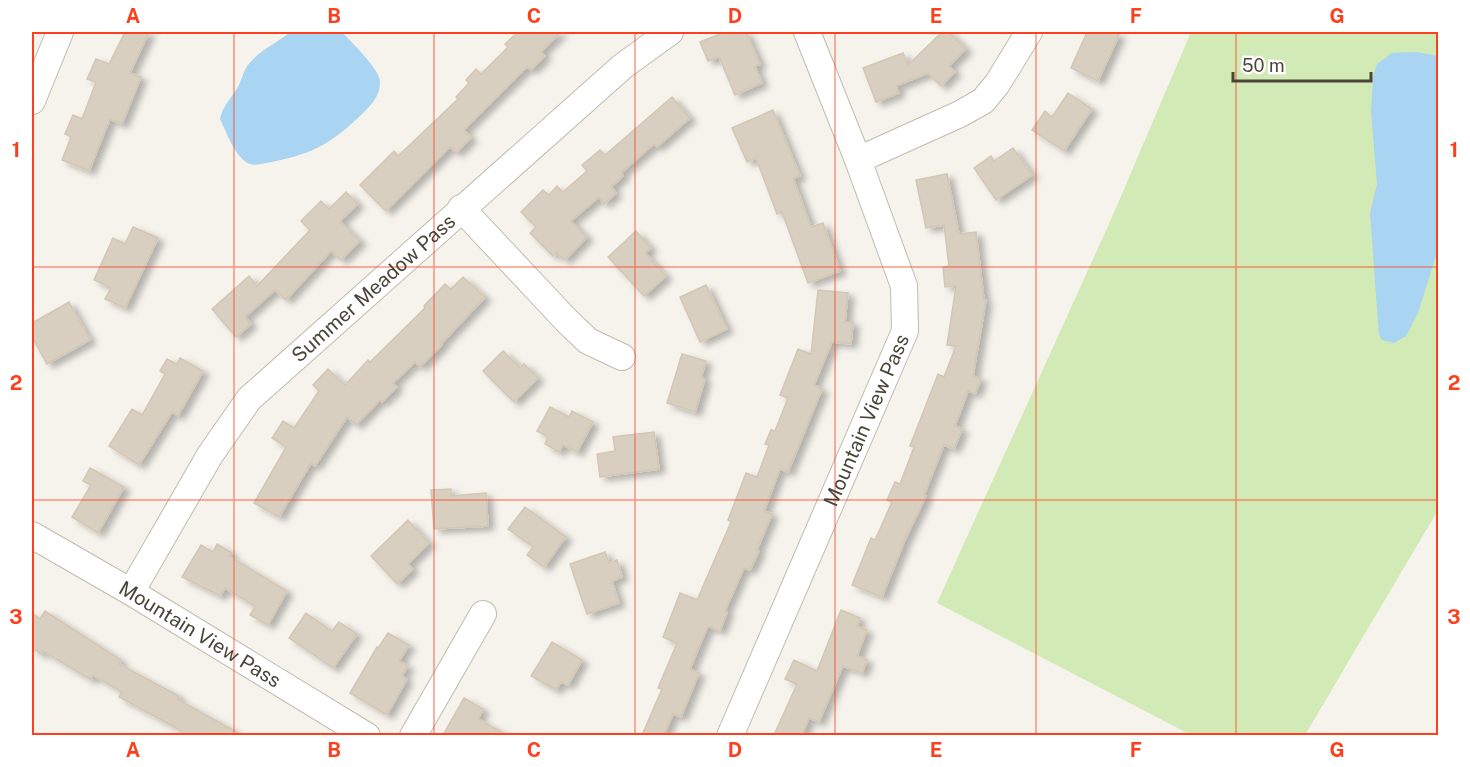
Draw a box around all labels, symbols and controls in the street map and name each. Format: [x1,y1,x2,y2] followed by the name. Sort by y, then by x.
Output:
[126,4,140,28] text: A
[327,4,341,28] text: B
[527,4,541,28] text: C
[728,4,742,28] text: D
[930,4,942,28] text: E
[1130,4,1142,28] text: F
[1329,4,1345,28] text: G
[1233,45,1371,83] scale bar
[1242,55,1285,76] text: 50 m
[12,138,20,162] text: 1
[1450,138,1458,162] text: 1
[287,209,460,367] street label: Summer Meadow Pass
[819,330,914,510] street label: Mountain View Pass
[10,371,22,395] text: 2
[1448,371,1460,395] text: 2
[115,576,285,693] street label: Mountain View Pass
[9,605,23,629] text: 3
[1447,605,1461,629] text: 3
[126,738,140,762] text: A
[327,738,341,762] text: B
[527,738,541,762] text: C
[728,738,742,762] text: D
[930,738,942,762] text: E
[1130,738,1142,762] text: F
[1329,738,1345,762] text: G

